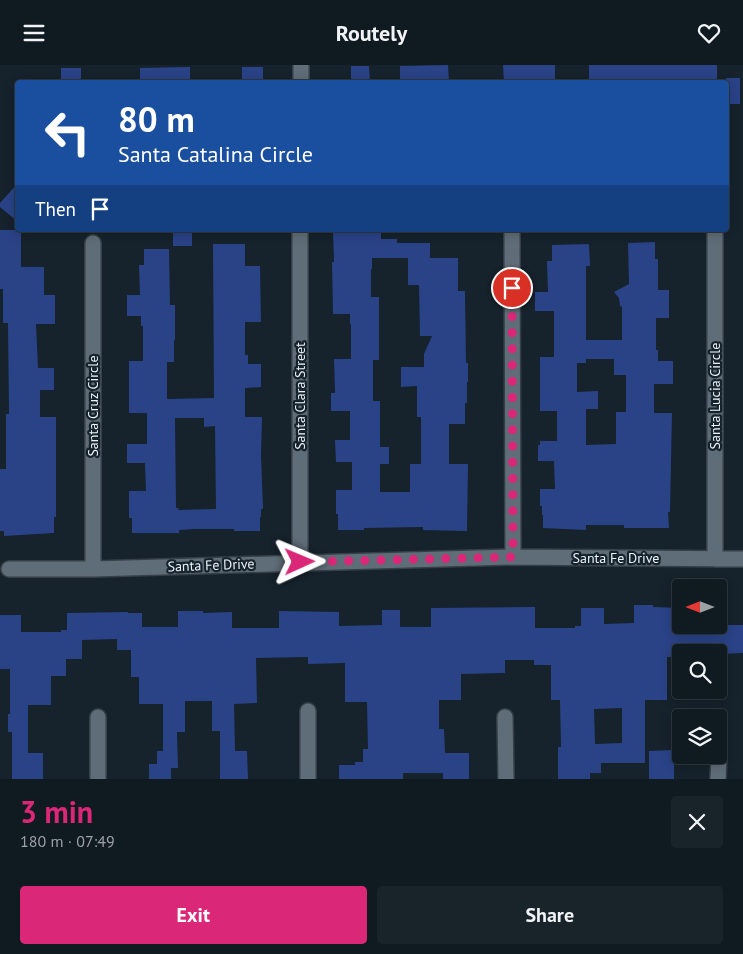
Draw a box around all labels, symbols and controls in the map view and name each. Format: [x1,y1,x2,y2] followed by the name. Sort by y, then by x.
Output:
[20,19,48,47] icon: menu
[336,19,407,47] text: Routely
[695,19,723,47] icon: heart
[118,96,195,142] text: 80 m
[35,100,100,165] icon: left
[118,140,313,168] text: Santa Catalina Circle
[86,195,114,223] icon: arrive
[35,197,76,221] text: Then
[491,267,533,309] pin
[498,274,526,302] icon: arrive
[291,342,309,450] street label: Santa Clara Street
[706,343,724,449] street label: Santa Lucia Circle
[84,355,102,457] street label: Santa Cruz Circle
[273,535,325,587] position arrow
[573,549,659,567] street label: Santa Fe Drive
[167,554,255,576] street label: Santa Fe Drive
[672,579,728,634] north arrow
[672,579,727,764] map controls
[672,644,727,699] button: search
[672,709,727,764] button: layers
[20,792,93,831] text: 3 min
[671,796,723,848] button: close
[20,831,115,851] text: 180 m · 07:49
[20,886,367,944] button: Exit
[377,886,723,944] button: Share

